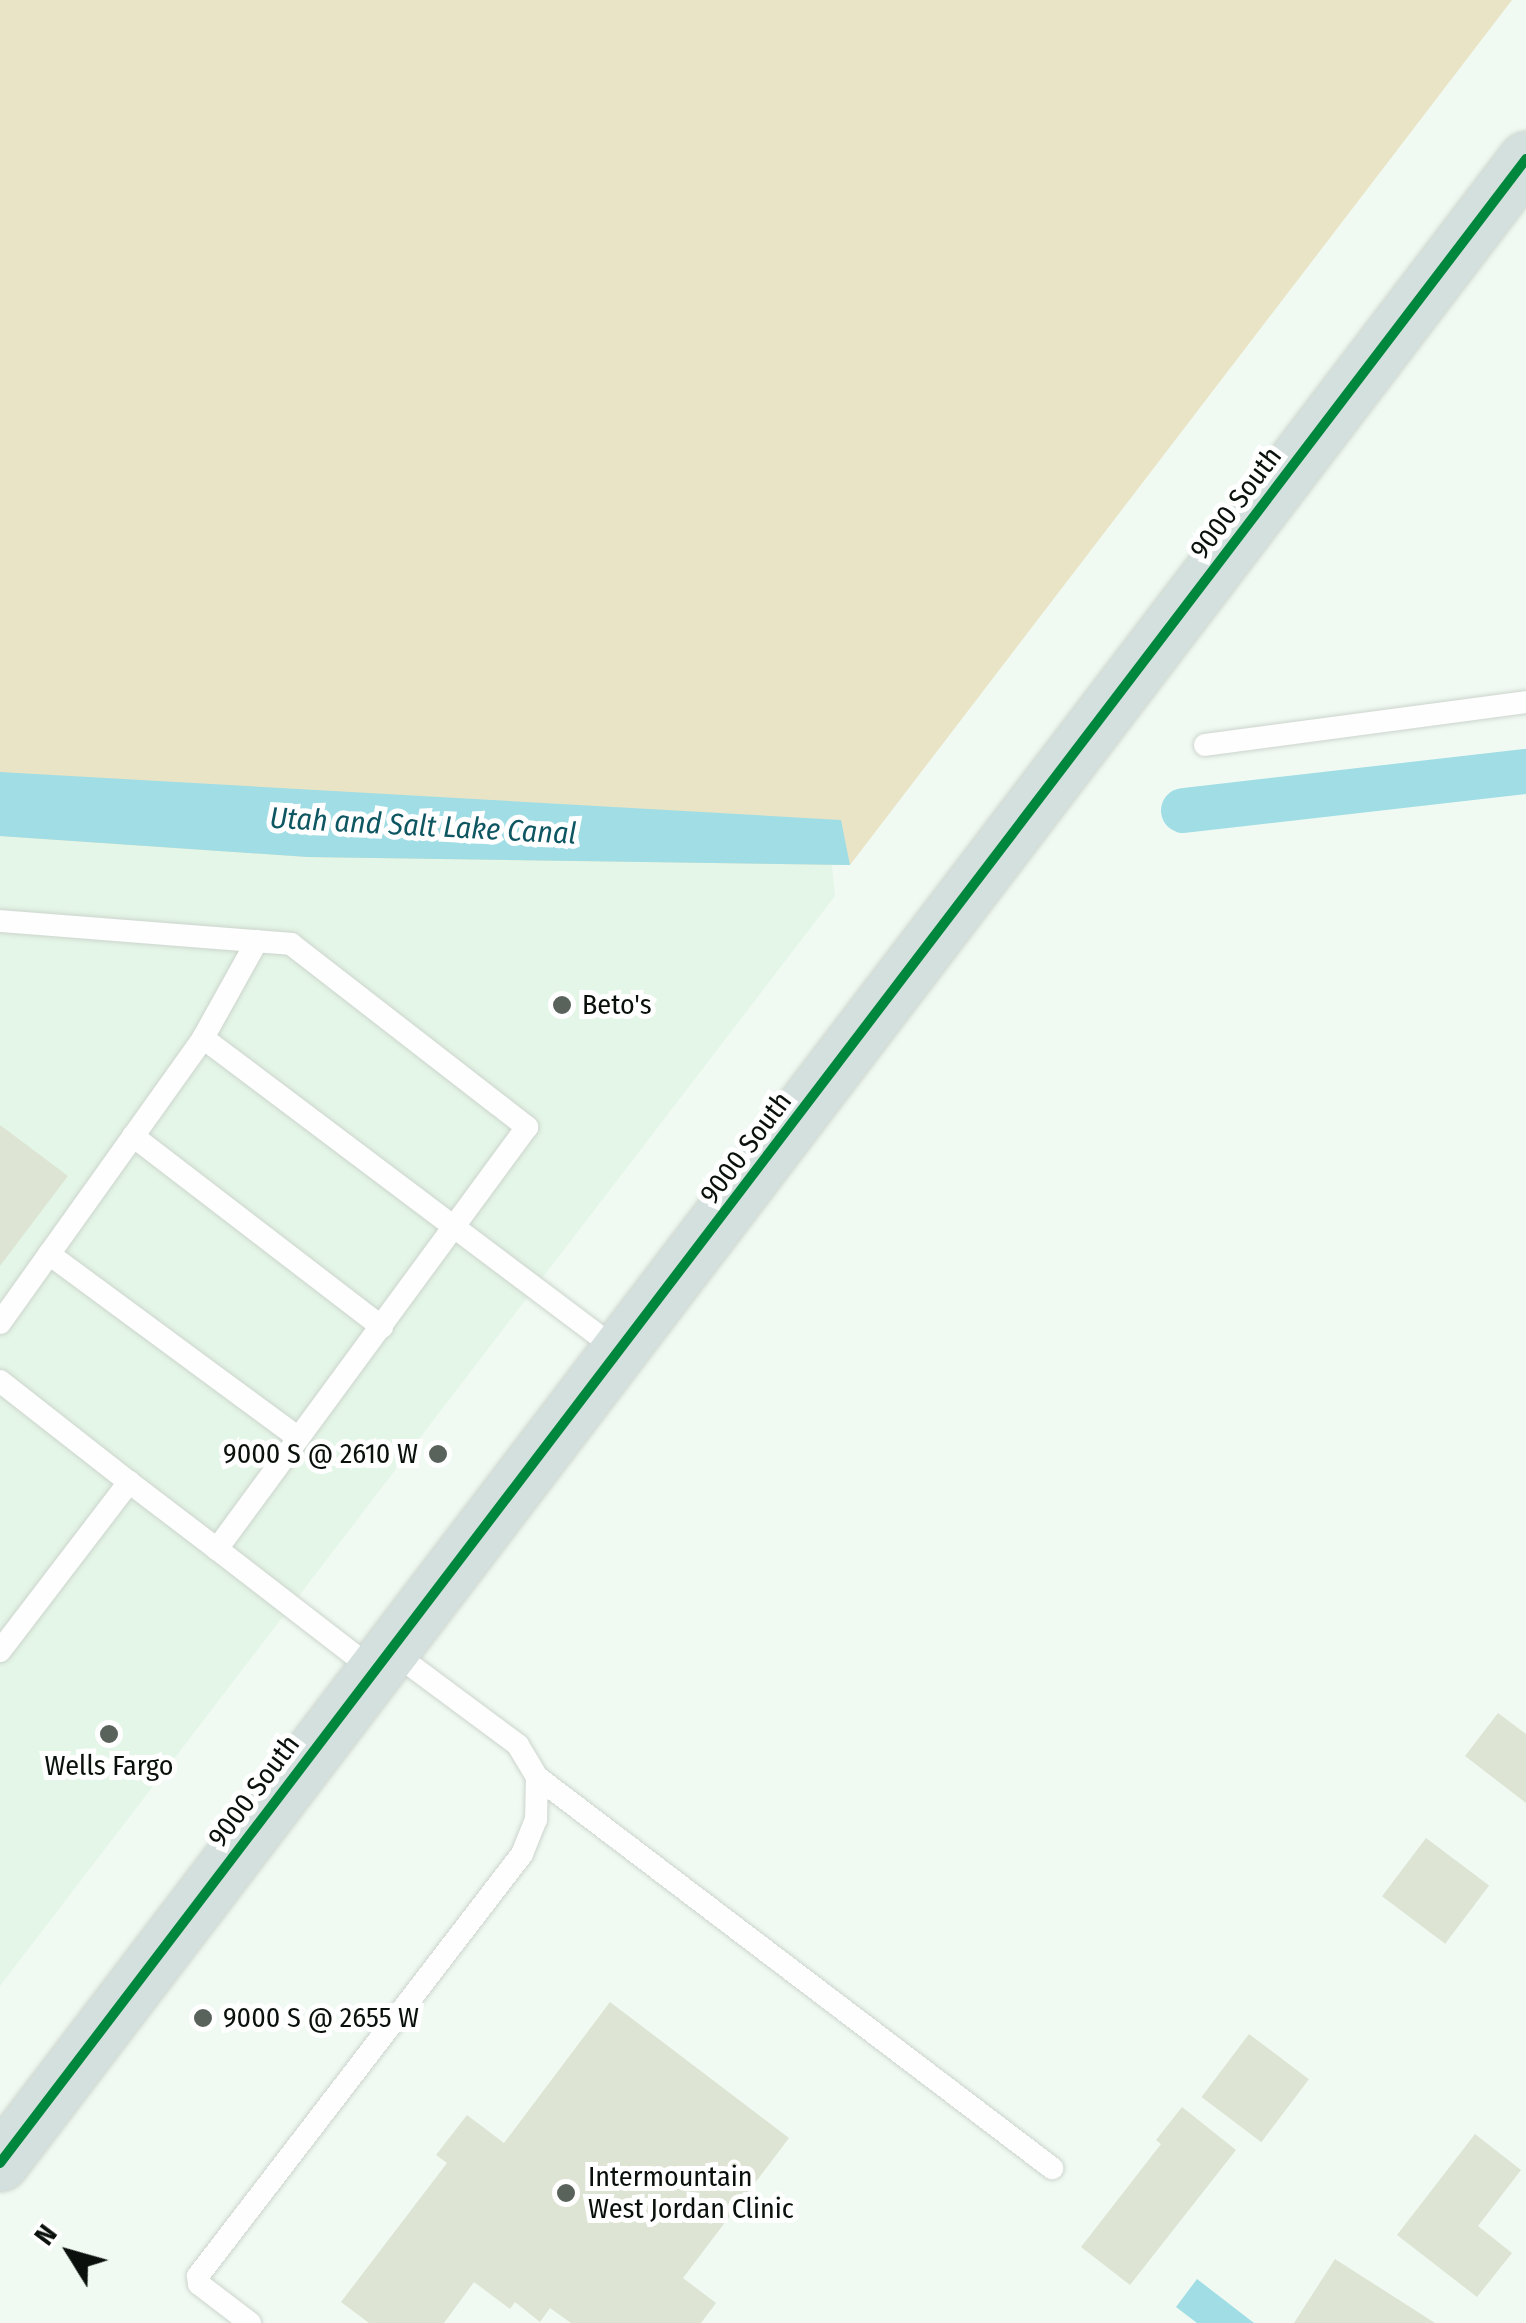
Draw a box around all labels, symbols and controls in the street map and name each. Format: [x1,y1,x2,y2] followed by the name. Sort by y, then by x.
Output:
[1183,441,1289,565] street label: 9000 South
[269,800,577,852] water label: Utah and Salt Lake Canal
[582,988,652,1022] place label: Beto's
[551,994,573,1016] marker: Beto's
[693,1086,799,1210] street label: 9000 South
[223,1437,418,1471] place label: 9000 S @ 2610 W
[427,1443,449,1465] marker: 9000 S @ 2610 W
[98,1723,120,1745] marker: Wells Fargo
[201,1729,307,1853] street label: 9000 South
[45,1749,173,1783] place label: Wells Fargo
[223,2001,419,2035] place label: 9000 S @ 2655 W
[192,2007,214,2029] marker: 9000 S @ 2655 W
[588,2160,794,2226] place label: Intermountain West Jordan Clinic
[553,2180,579,2206] marker: Intermountain West Jordan Clinic
[20,2203,120,2303] north arrow
[27,2218,64,2251] text: N

